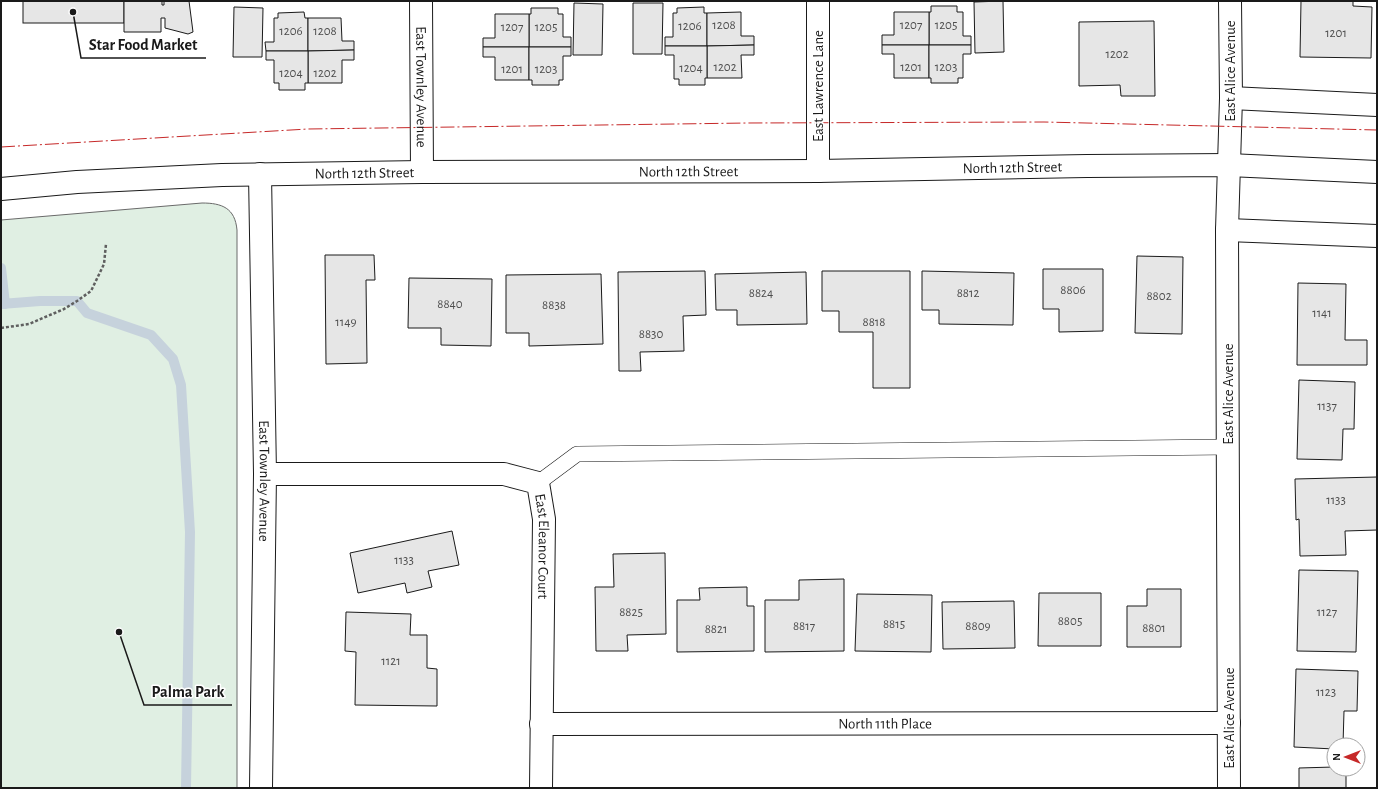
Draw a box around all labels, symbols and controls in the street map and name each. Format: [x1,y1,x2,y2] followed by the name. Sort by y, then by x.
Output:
[712,19,736,32] house number: 1208
[900,19,923,32] house number: 1207
[935,19,957,32] house number: 1205
[678,20,702,33] house number: 1206
[1223,20,1238,122] street label: East Alice Avenue
[501,21,524,34] house number: 1207
[535,21,557,34] house number: 1205
[279,25,303,38] house number: 1206
[313,25,337,38] house number: 1208
[413,26,429,148] street label: East Townley Avenue
[1325,27,1347,40] house number: 1201
[81,30,206,58] callout: Star Food Market
[811,30,826,142] street label: East Lawrence Lane
[89,37,198,53] text: Star Food Market
[1105,48,1129,61] house number: 1202
[713,61,737,74] house number: 1202
[900,61,922,74] house number: 1201
[935,61,957,74] house number: 1203
[679,62,703,75] house number: 1204
[501,63,523,76] house number: 1201
[535,63,557,76] house number: 1203
[279,67,303,80] house number: 1204
[313,67,337,80] house number: 1202
[963,159,1063,176] street label: North 12th Street
[639,164,739,179] street label: North 12th Street
[315,165,415,182] street label: North 12th Street
[1060,284,1086,297] house number: 8806
[749,287,773,300] house number: 8824
[957,287,979,300] house number: 8812
[1146,290,1172,303] house number: 8802
[437,298,463,311] house number: 8840
[542,299,566,312] house number: 8838
[1312,307,1332,320] house number: 1141
[335,316,357,329] house number: 1149
[863,316,885,329] house number: 8818
[639,328,663,341] house number: 8830
[1221,343,1236,445] street label: East Alice Avenue
[1317,400,1337,413] house number: 1137
[256,420,272,542] street label: East Townley Avenue
[532,493,551,599] street label: East Eleanor Court
[1326,494,1346,507] house number: 1133
[394,554,414,567] house number: 1133
[619,606,643,619] house number: 8825
[1317,606,1338,619] house number: 1127
[1058,615,1082,628] house number: 8805
[883,618,905,631] house number: 8815
[793,620,816,633] house number: 8817
[965,620,991,633] house number: 8809
[1142,622,1166,635] house number: 8801
[705,623,727,636] house number: 8821
[381,655,401,668] house number: 1121
[1222,667,1237,769] street label: East Alice Avenue
[144,677,232,705] callout: Palma Park
[152,684,224,700] text: Palma Park
[1316,686,1336,699] house number: 1123
[838,716,932,732] street label: North 11th Place
[1326,737,1366,777] north arrow
[1331,753,1342,761] text: N

